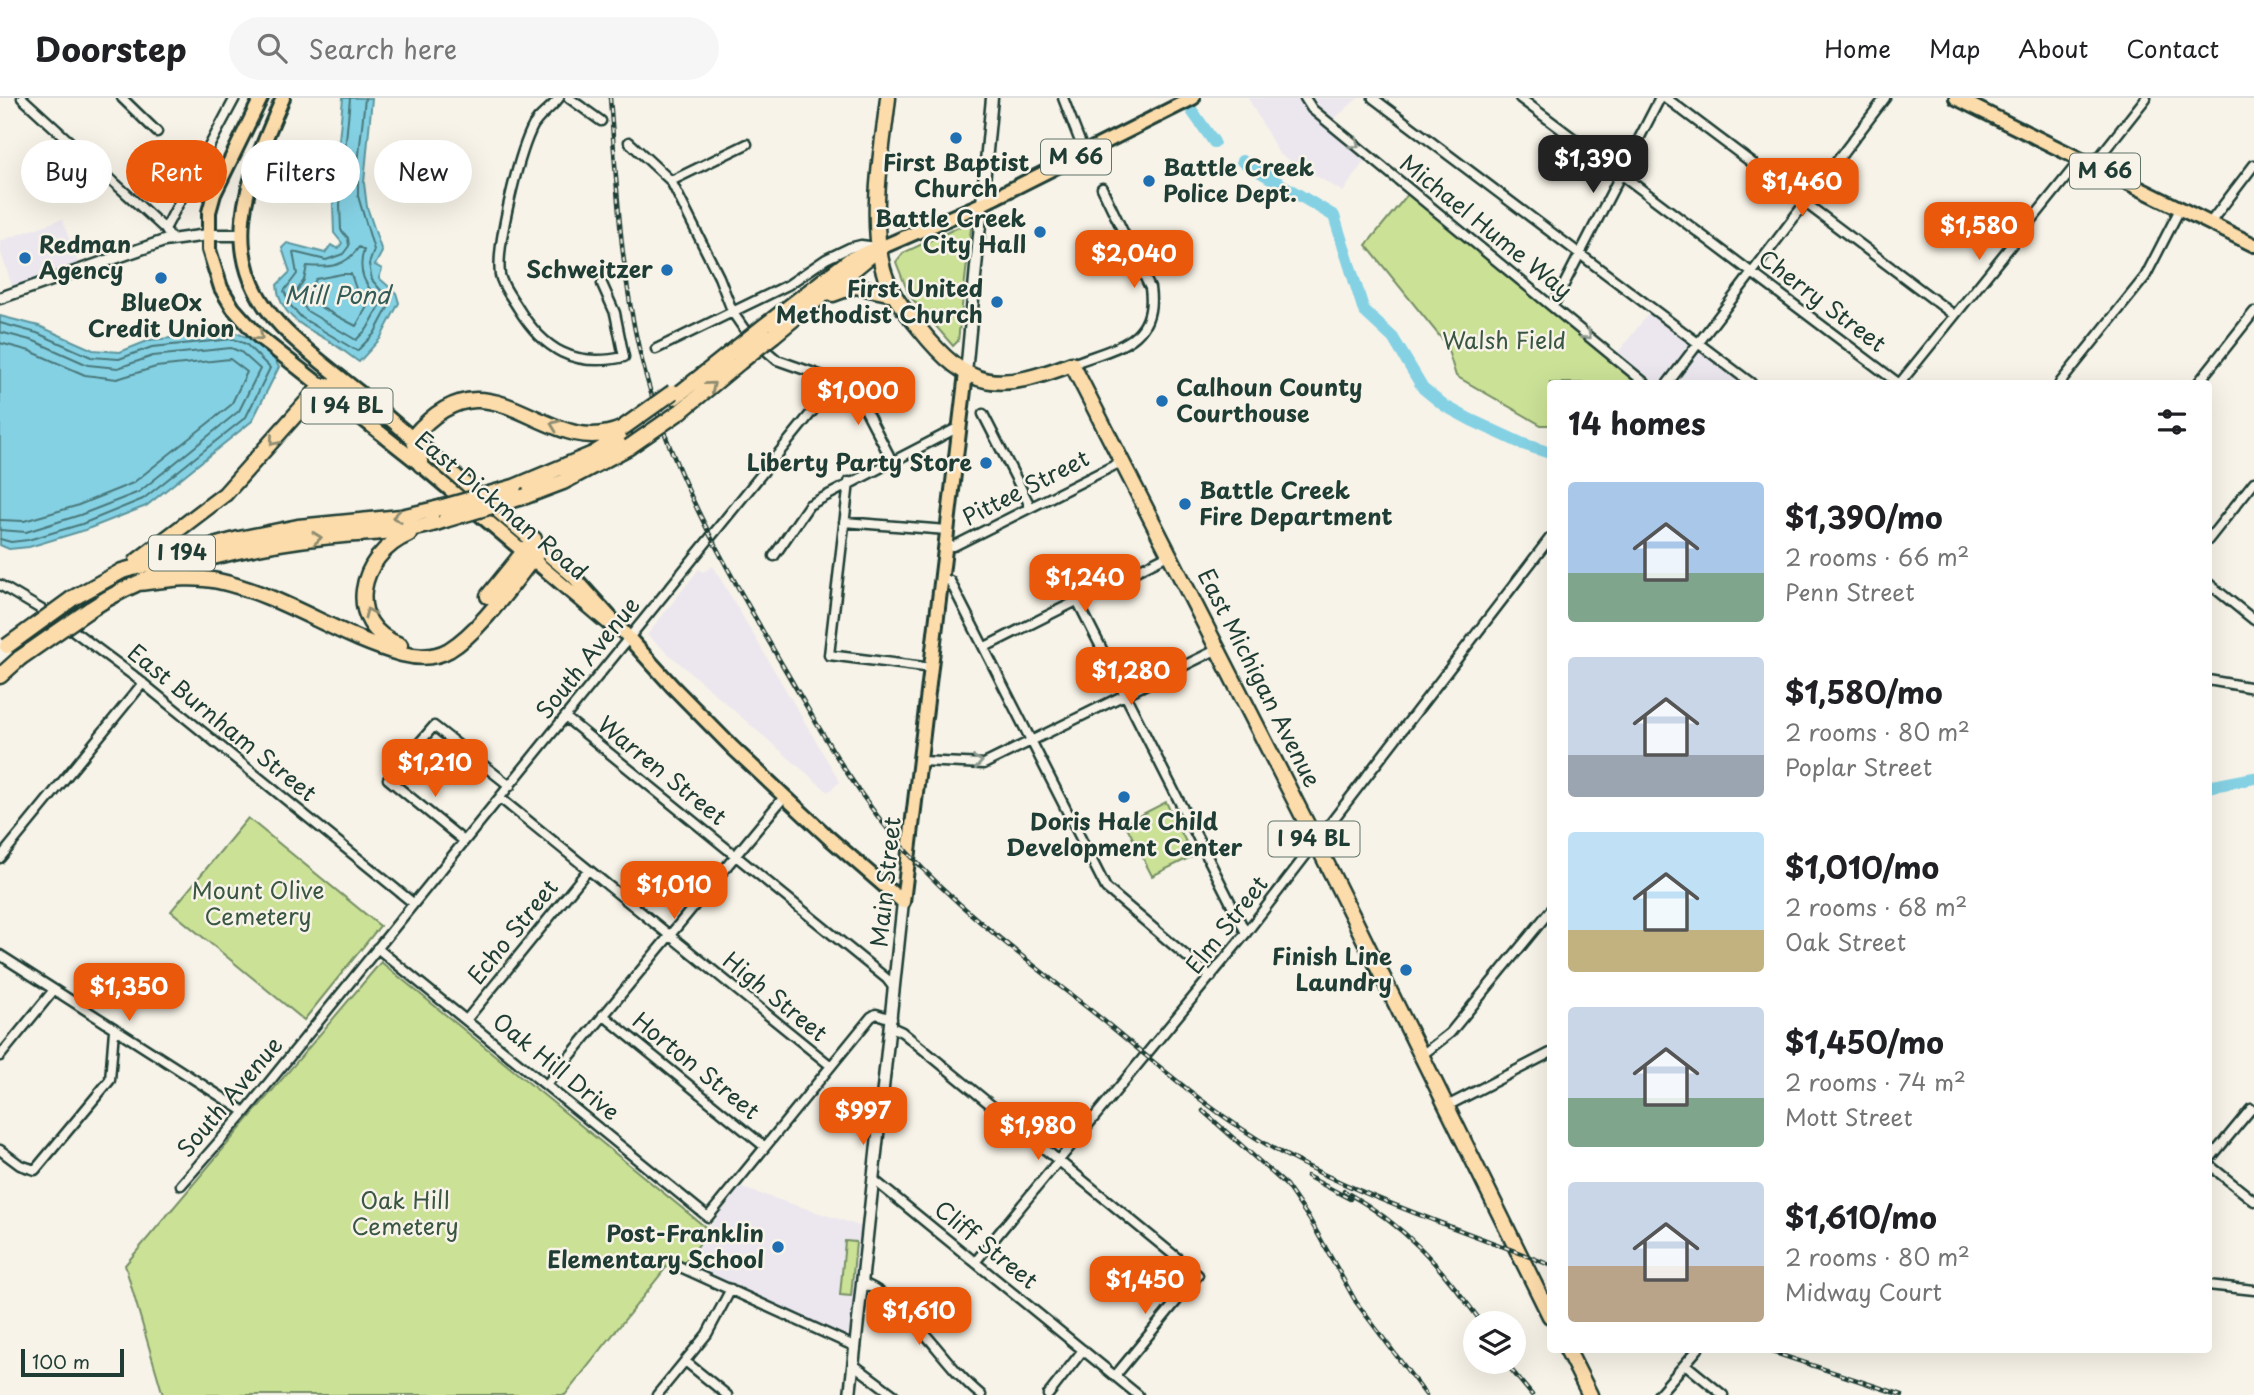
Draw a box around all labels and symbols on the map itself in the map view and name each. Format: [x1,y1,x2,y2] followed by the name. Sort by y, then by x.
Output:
[948,130,964,146] marker: First Baptist Church
[1346,136,1359,148] one-way arrow
[1536,136,1650,195] pin: $1,390
[1041,140,1111,174] road number: M 66
[883,144,1029,205] place label: First Baptist Church
[1393,145,1581,307] street label: Michael Hume Way
[1163,149,1315,210] place label: Battle Creek Police Dept.
[2070,154,2140,188] road number: M 66
[1745,158,1859,218] pin: $1,460
[1141,173,1157,189] marker: Battle Creek Police Dept.
[875,200,1027,261] place label: Battle Creek City Hall
[1922,202,2036,262] pin: $1,580
[1032,224,1048,240] marker: Battle Creek City Hall
[39,226,131,287] place label: Redman Agency
[1077,230,1191,290] pin: $2,040
[1751,240,1894,360] street label: Cherry Street
[17,250,33,266] marker: Redman Agency
[526,251,653,286] place label: Schweitzer
[659,262,675,278] marker: Schweitzer
[153,270,169,286] marker: BlueOx Credit Union
[776,270,983,331] place label: First United Methodist Church
[284,276,394,312] water label: Mill Pond
[88,284,234,345] place label: BlueOx Credit Union
[989,294,1005,310] marker: First United Methodist Church
[1442,322,1566,357] park label: Walsh Field
[1579,327,1592,339] one-way arrow
[252,328,264,341] one-way arrow
[801,368,915,427] pin: $1,000
[1176,369,1362,430] place label: Calhoun County Courthouse
[702,382,715,394] one-way arrow
[302,388,392,424] road number: I 94 BL
[1154,393,1170,409] marker: Calhoun County Courthouse
[549,419,562,433] one-way arrow
[408,422,596,588] street label: East Dickman Road
[270,433,282,446] one-way arrow
[956,440,1095,534] street label: Pittee Street
[747,444,972,479] place label: Liberty Party Store
[978,455,994,471] marker: Liberty Party Store
[1199,472,1393,533] place label: Battle Creek Fire Department
[1177,496,1193,512] marker: Battle Creek Fire Department
[391,509,403,524] one-way arrow
[311,530,323,545] one-way arrow
[149,536,215,570] road number: I 194
[1028,554,1142,614] pin: $1,240
[1190,562,1331,793] street label: East Michigan Avenue
[527,588,647,726] street label: South Avenue
[364,608,378,620] one-way arrow
[121,634,325,809] street label: East Burnham Street
[1074,648,1188,707] pin: $1,280
[591,707,735,833] street label: Warren Street
[378,740,492,799] pin: $1,210
[973,755,984,770] one-way arrow
[1116,789,1132,805] marker: Doris Hale Child Development Center
[1006,803,1242,864] place label: Doris Hale Child Development Center
[860,815,909,949] street label: Main Street
[1268,822,1360,856] road number: I 94 BL
[617,862,731,921] pin: $1,010
[1176,867,1275,981] street label: Elm Street
[458,871,565,991] street label: Echo Street
[191,872,325,933] park label: Mount Olive Cemetery
[1272,938,1392,999] place label: Finish Line Laundry
[716,943,836,1049] street label: High Street
[1398,962,1414,978] marker: Finish Line Laundry
[72,964,186,1023] pin: $1,350
[626,1003,768,1127] street label: Horton Street
[486,1004,628,1128] street label: Oak Hill Drive
[168,1028,290,1164] street label: South Avenue
[822,1088,904,1147] pin: $997
[981,1102,1095,1162] pin: $1,980
[351,1182,459,1243] park label: Oak Hill Cemetery
[928,1191,1046,1297] street label: Cliff Street
[547,1215,764,1276] place label: Post-Franklin Elementary School
[770,1239,786,1255] marker: Post-Franklin Elementary School
[1088,1256,1202,1316] pin: $1,450
[862,1288,976,1347] pin: $1,610
[21,1346,124,1378] scale bar

